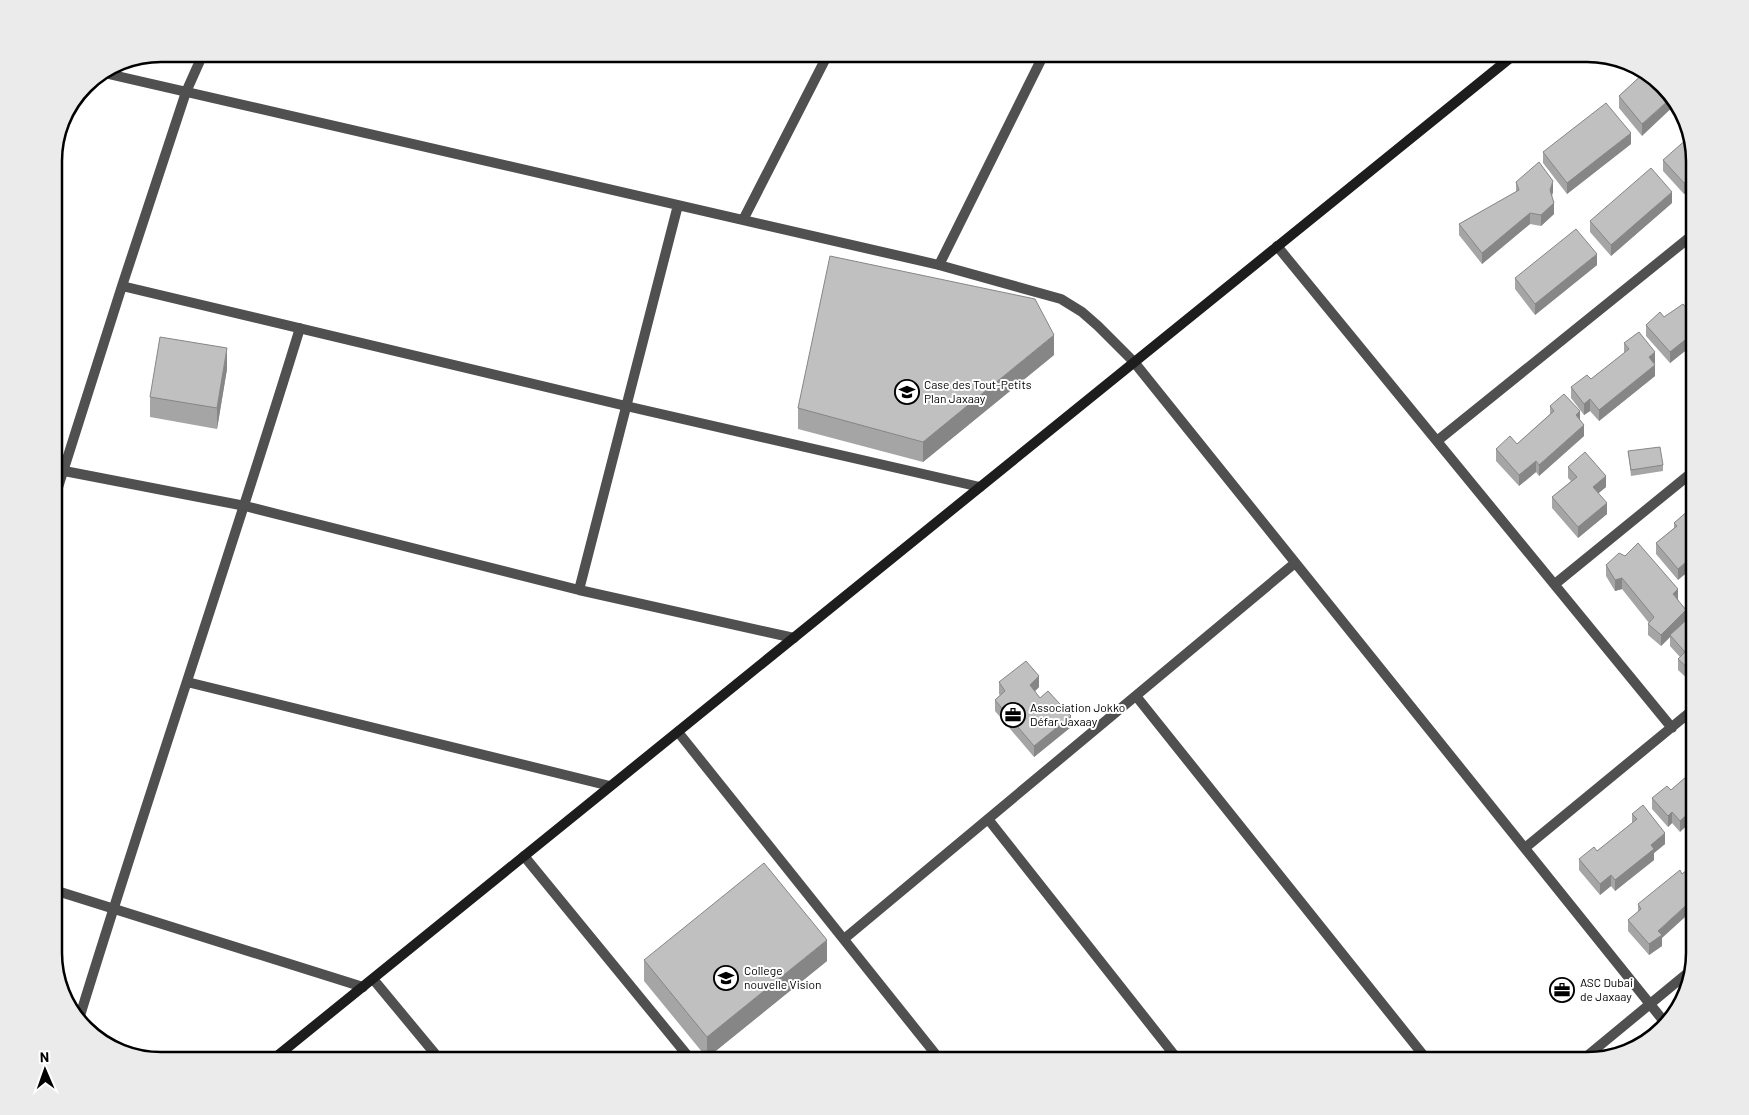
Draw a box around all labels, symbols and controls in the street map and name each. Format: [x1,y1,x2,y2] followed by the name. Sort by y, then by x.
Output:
[924,377,1032,405] place label: Case des Tout-Petits Plan Jaxaay
[894,379,920,405] school or university icon: Case des Tout-Petits Plan Jaxaay
[1030,700,1125,728] place label: Association Jokko Défar Jaxaay
[1000,702,1026,728] office icon: Association Jokko Défar Jaxaay
[744,963,822,991] place label: College nouvelle Vision
[713,965,739,991] school or university icon: College nouvelle Vision
[1580,975,1633,1003] place label: ASC Dubai de Jaxaay
[1549,977,1575,1003] office icon: ASC Dubai de Jaxaay
[20,1045,70,1095] north arrow
[40,1048,49,1065] text: N

